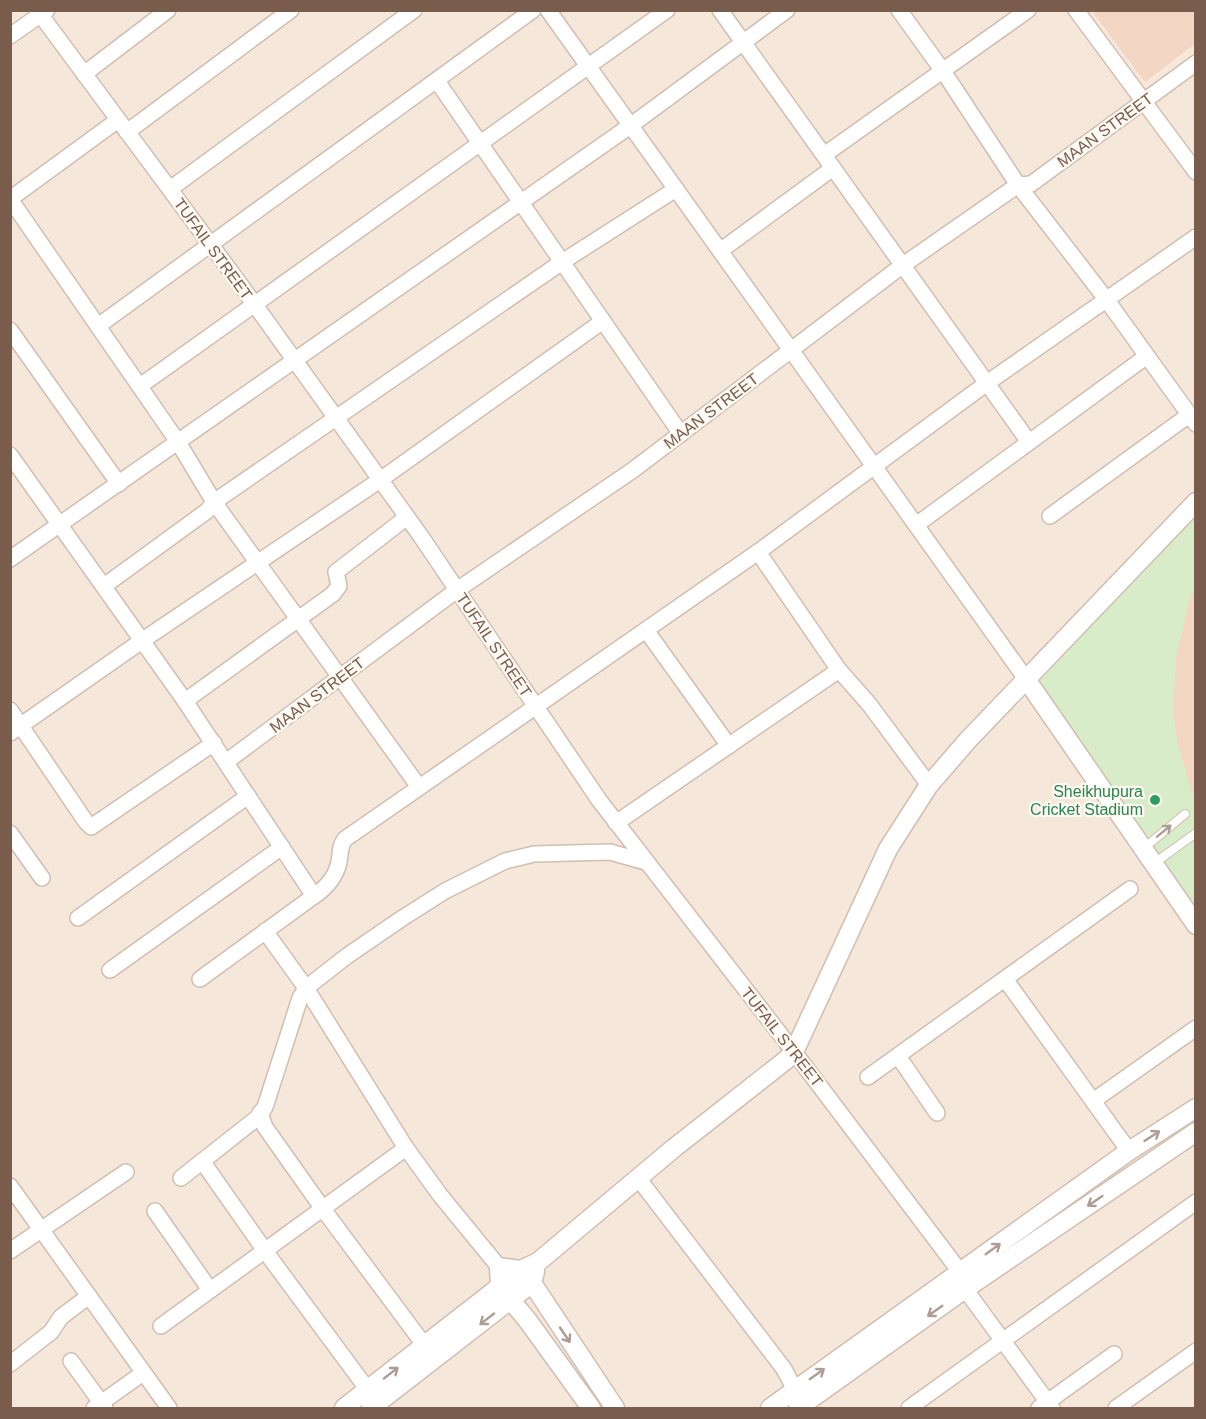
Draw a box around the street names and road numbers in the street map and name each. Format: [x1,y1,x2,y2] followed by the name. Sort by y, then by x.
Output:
[1054,90,1156,170] street label: MAAN STREET
[171,195,256,303] street label: TUFAIL STREET
[660,370,762,452] street label: MAAN STREET
[453,590,535,700] street label: TUFAIL STREET
[266,654,368,736] street label: MAAN STREET
[738,984,826,1090] street label: TUFAIL STREET

